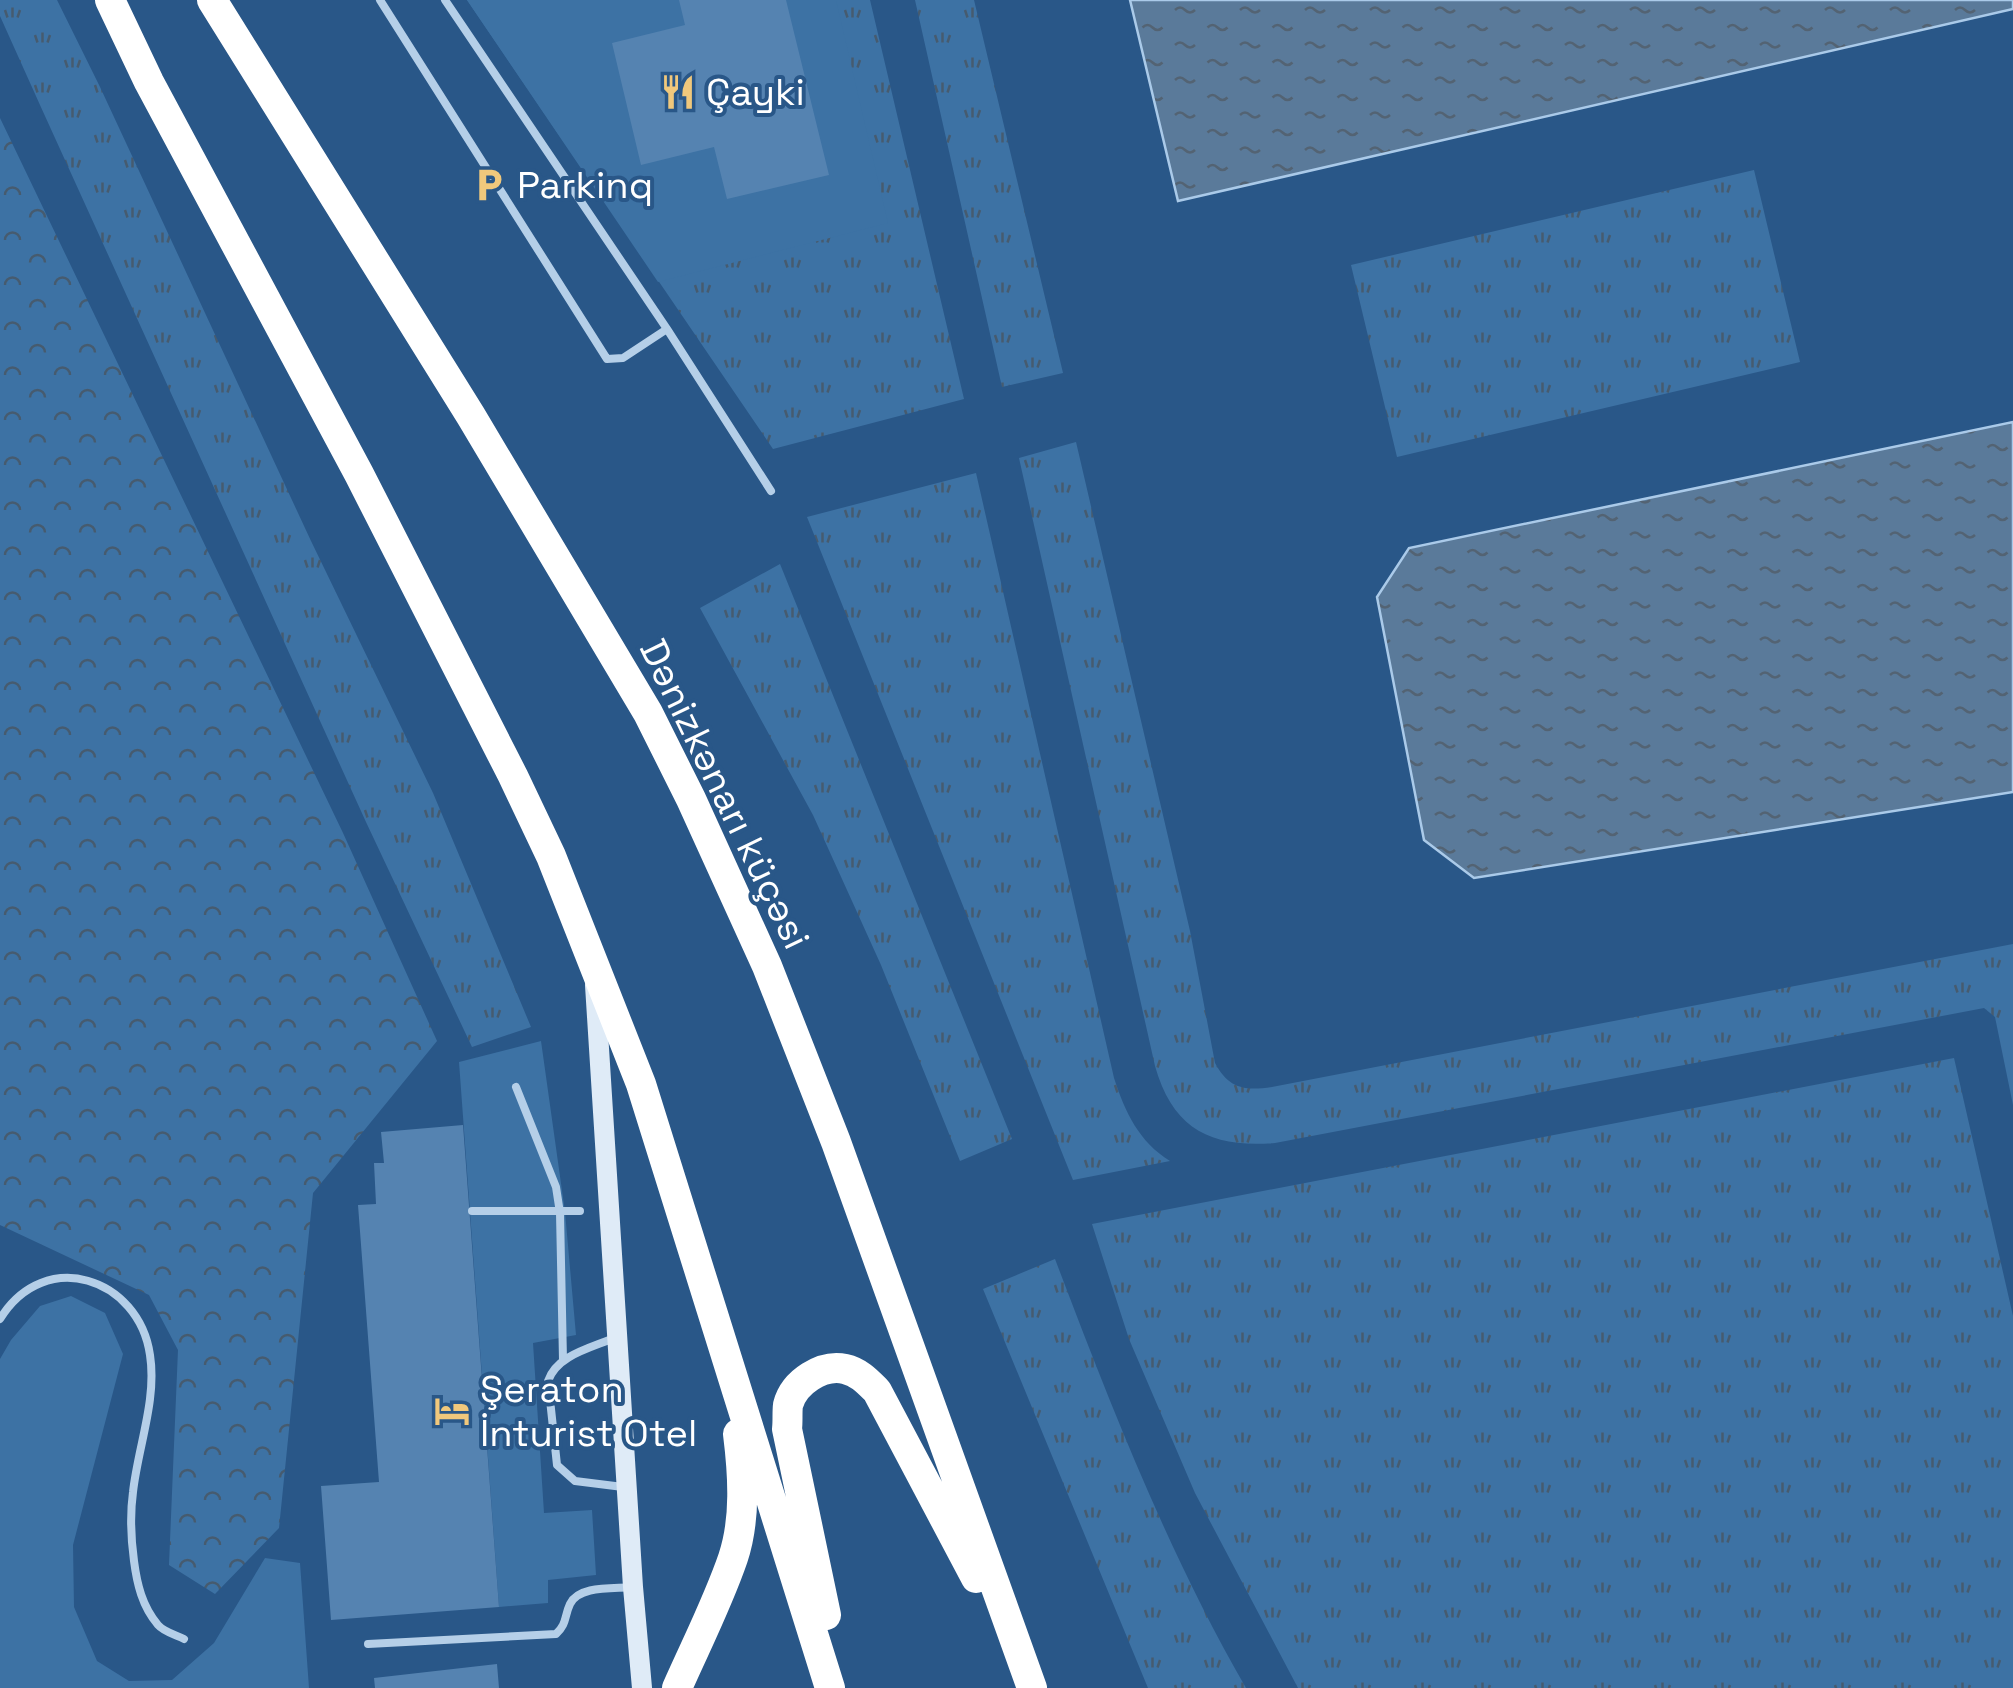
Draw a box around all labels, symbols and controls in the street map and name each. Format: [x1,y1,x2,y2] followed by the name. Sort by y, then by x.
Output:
[706,68,805,116] place label: Çayki
[659,73,697,111] restaurant icon: Çayki
[517,161,653,209] place label: Parkinq
[470,166,508,204] parking icon: Parkinq
[629,631,821,957] street label: Dənizkənarı küçəsi
[480,1365,697,1457] place label: Şeraton İnturist Otel
[433,1392,471,1430] hotel icon: Şeraton İnturist Otel

